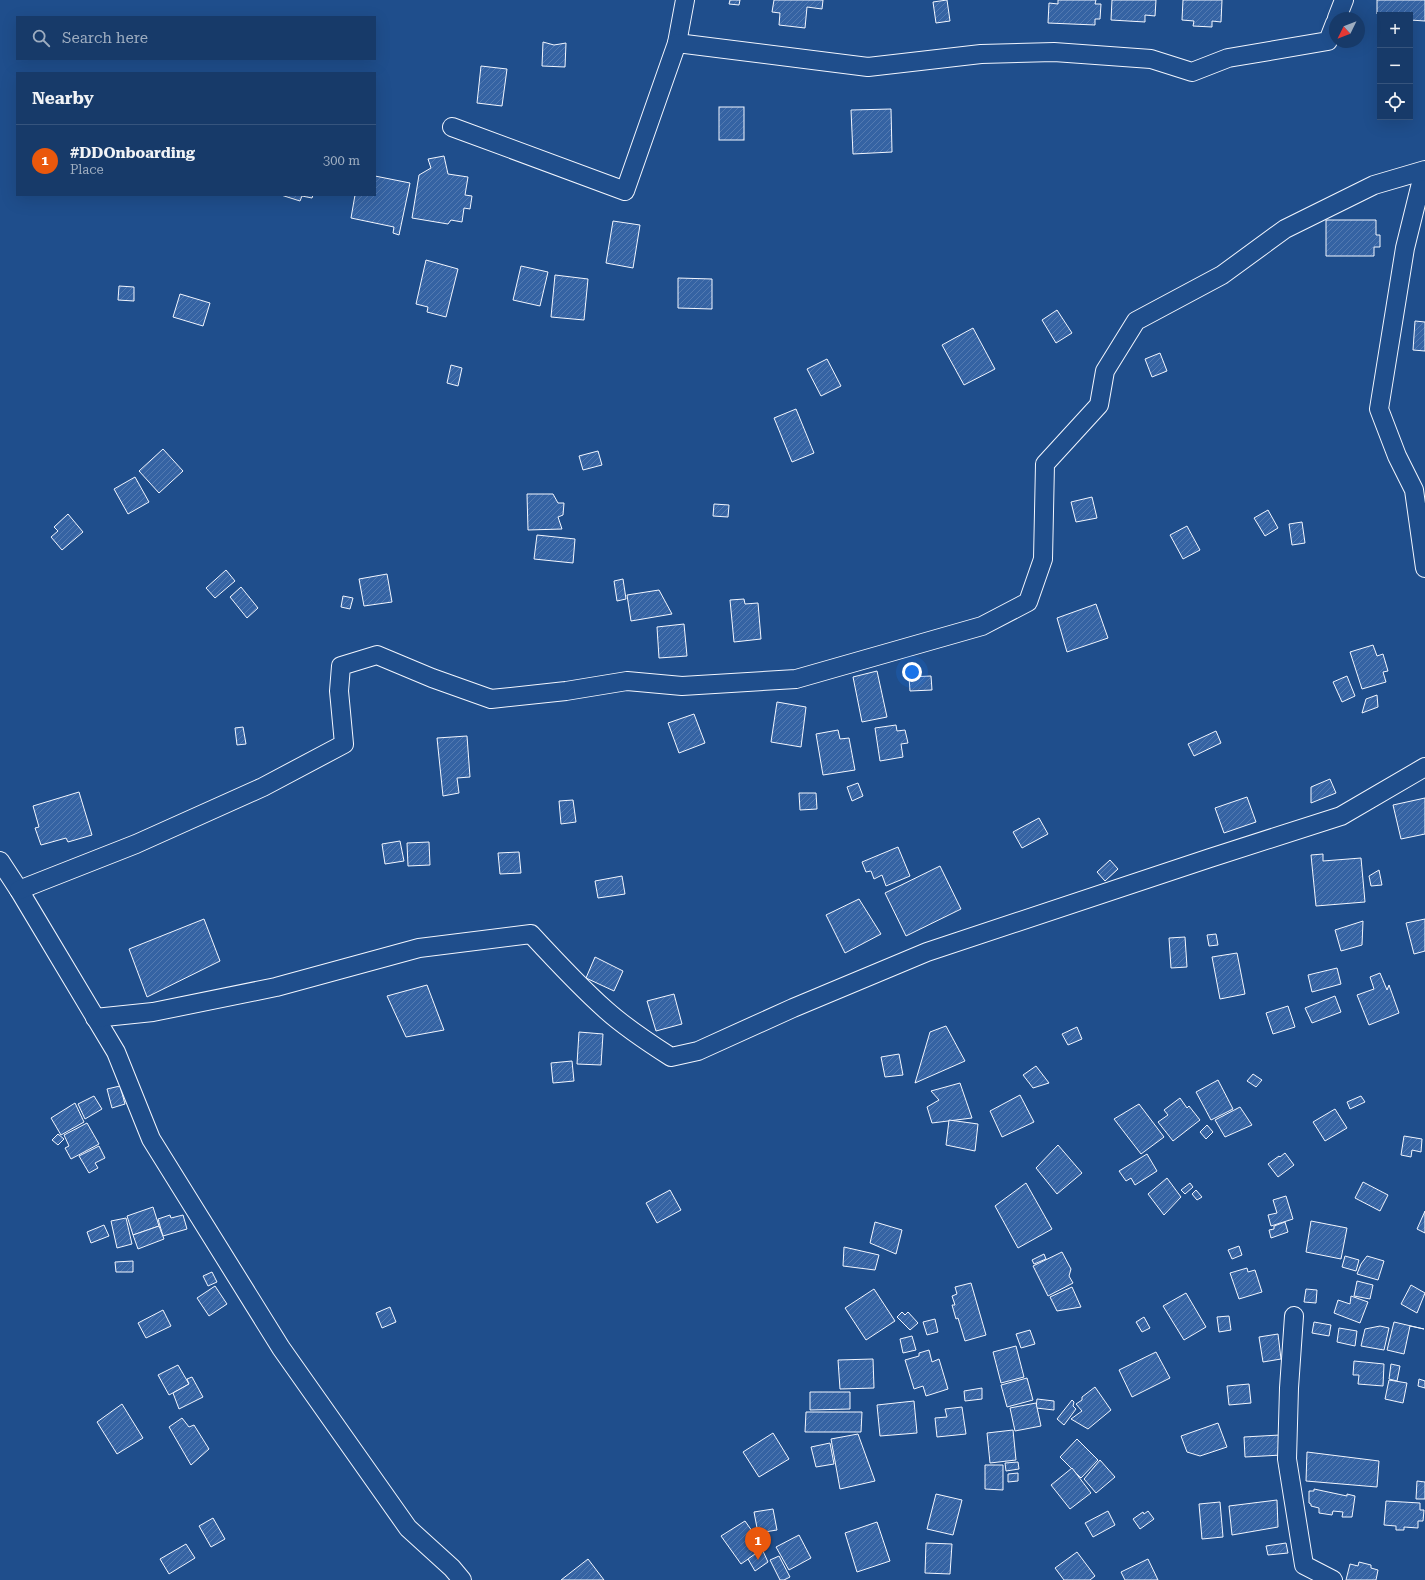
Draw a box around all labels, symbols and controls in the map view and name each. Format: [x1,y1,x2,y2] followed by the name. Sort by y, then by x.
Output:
[1329,12,1365,48] north arrow
[1377,12,1413,120] map controls
[1377,12,1413,48] button: +
[16,16,376,60] search box
[30,27,52,49] icon: search
[62,29,148,47] text: Search here
[1377,48,1413,84] button: −
[1377,84,1413,120] button: locate
[32,88,94,108] text: Nearby
[70,144,195,162] text: #DDOnboarding
[41,153,49,168] text: 1
[323,153,360,168] text: 300 m
[70,162,104,177] text: Place
[902,662,922,682] your location
[745,1527,771,1560] pin: 1

